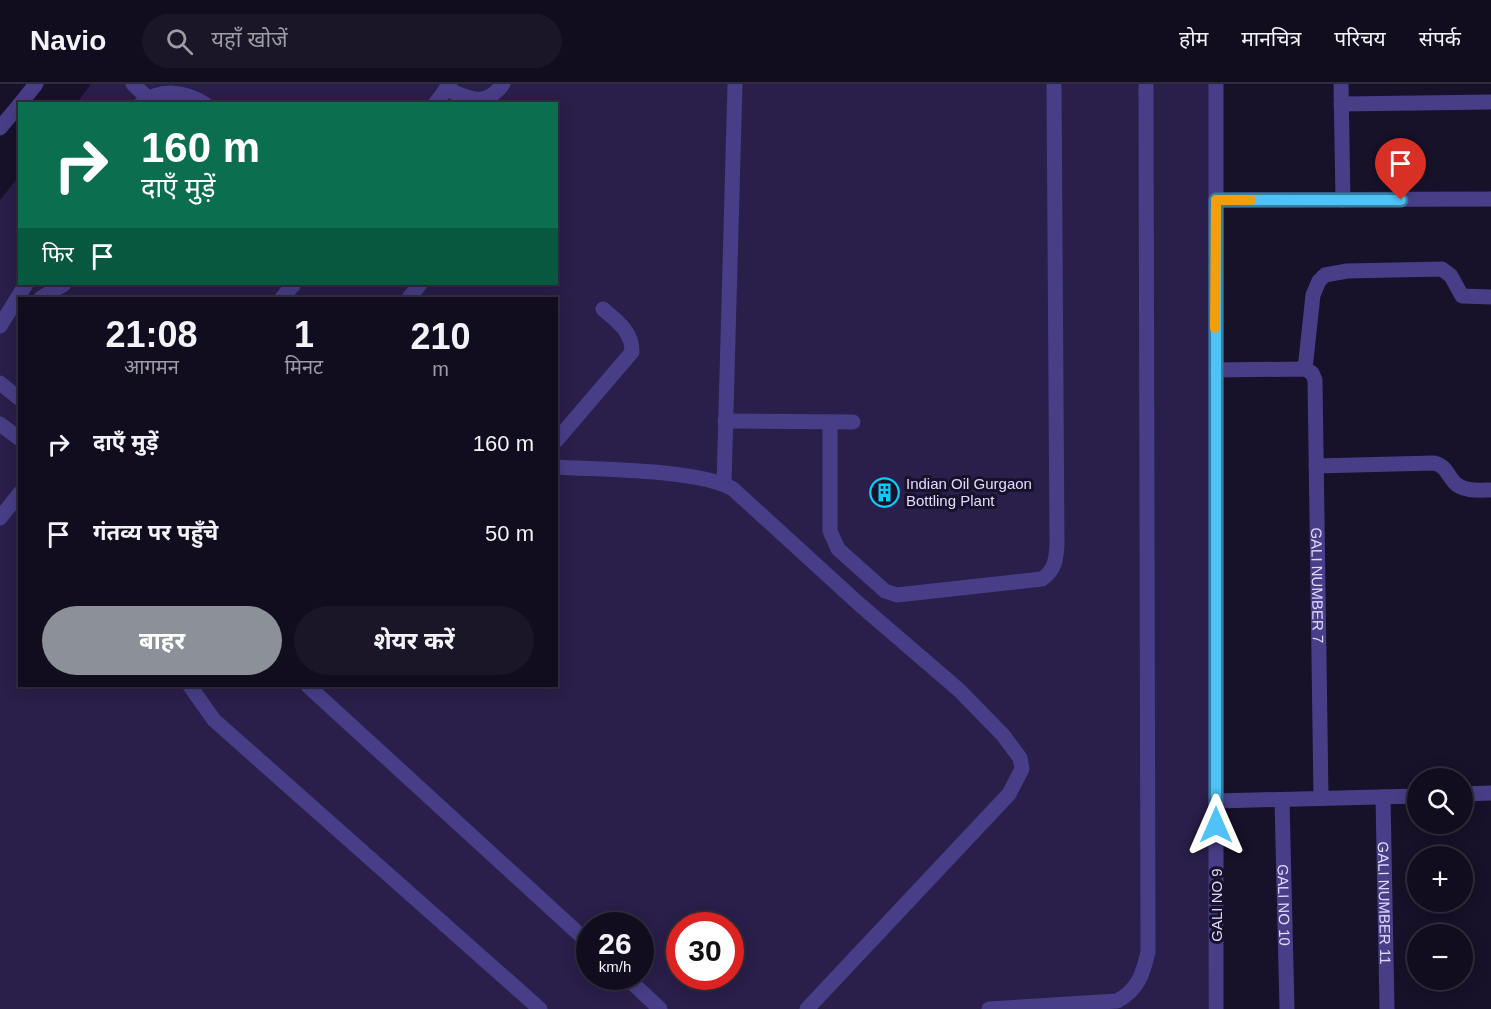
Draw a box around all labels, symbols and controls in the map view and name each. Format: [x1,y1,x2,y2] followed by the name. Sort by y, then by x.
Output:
[142,14,562,68] search box
[30,25,106,56] text: Navio
[163,25,196,58] icon: search
[211,27,288,52] text: यहाँ खोजें
[1179,27,1208,50] text: होम
[1241,27,1301,50] text: मानचित्र
[1334,27,1386,50] text: परिचय
[1419,27,1461,50] text: संपर्क
[141,124,260,171] text: 160 m
[42,126,120,204] icon: right
[1375,138,1426,200] pin
[1384,147,1417,180] icon: arrive
[141,173,215,203] text: दाएँ मुड़ें
[86,240,119,273] icon: arrive
[42,242,74,267] text: फिर
[105,314,197,355] text: 21:08
[294,314,314,355] text: 1
[411,316,471,357] text: 210
[124,356,179,378] text: आगमन
[285,356,323,378] text: मिनट
[432,358,449,380] text: m
[42,428,75,461] icon: right
[93,430,158,455] text: दाएँ मुड़ें
[473,431,534,456] text: 160 m
[906,475,1032,509] place label: Indian Oil Gurgaon Bottling Plant
[869,476,901,508] building icon: Indian Oil Gurgaon Bottling Plant
[42,518,75,551] icon: arrive
[93,520,218,545] text: गंतव्य पर पहुँचे
[485,521,534,546] text: 50 m
[1309,527,1327,643] street label: GALI NUMBER 7
[42,606,282,675] button: बाहर
[294,606,534,675] button: शेयर करें
[1407,768,1473,990] map controls
[1407,768,1473,834] button: search
[1184,793,1248,857] position arrow
[1375,841,1395,965] street label: GALI NUMBER 11
[1407,846,1473,912] button: +
[1275,864,1294,946] street label: GALI NO 10
[1208,868,1225,942] street label: GALI NO 9
[666,912,744,990] speed limit sign: 30
[1407,924,1473,990] button: −
[598,927,632,960] text: 26
[599,958,631,975] text: km/h

